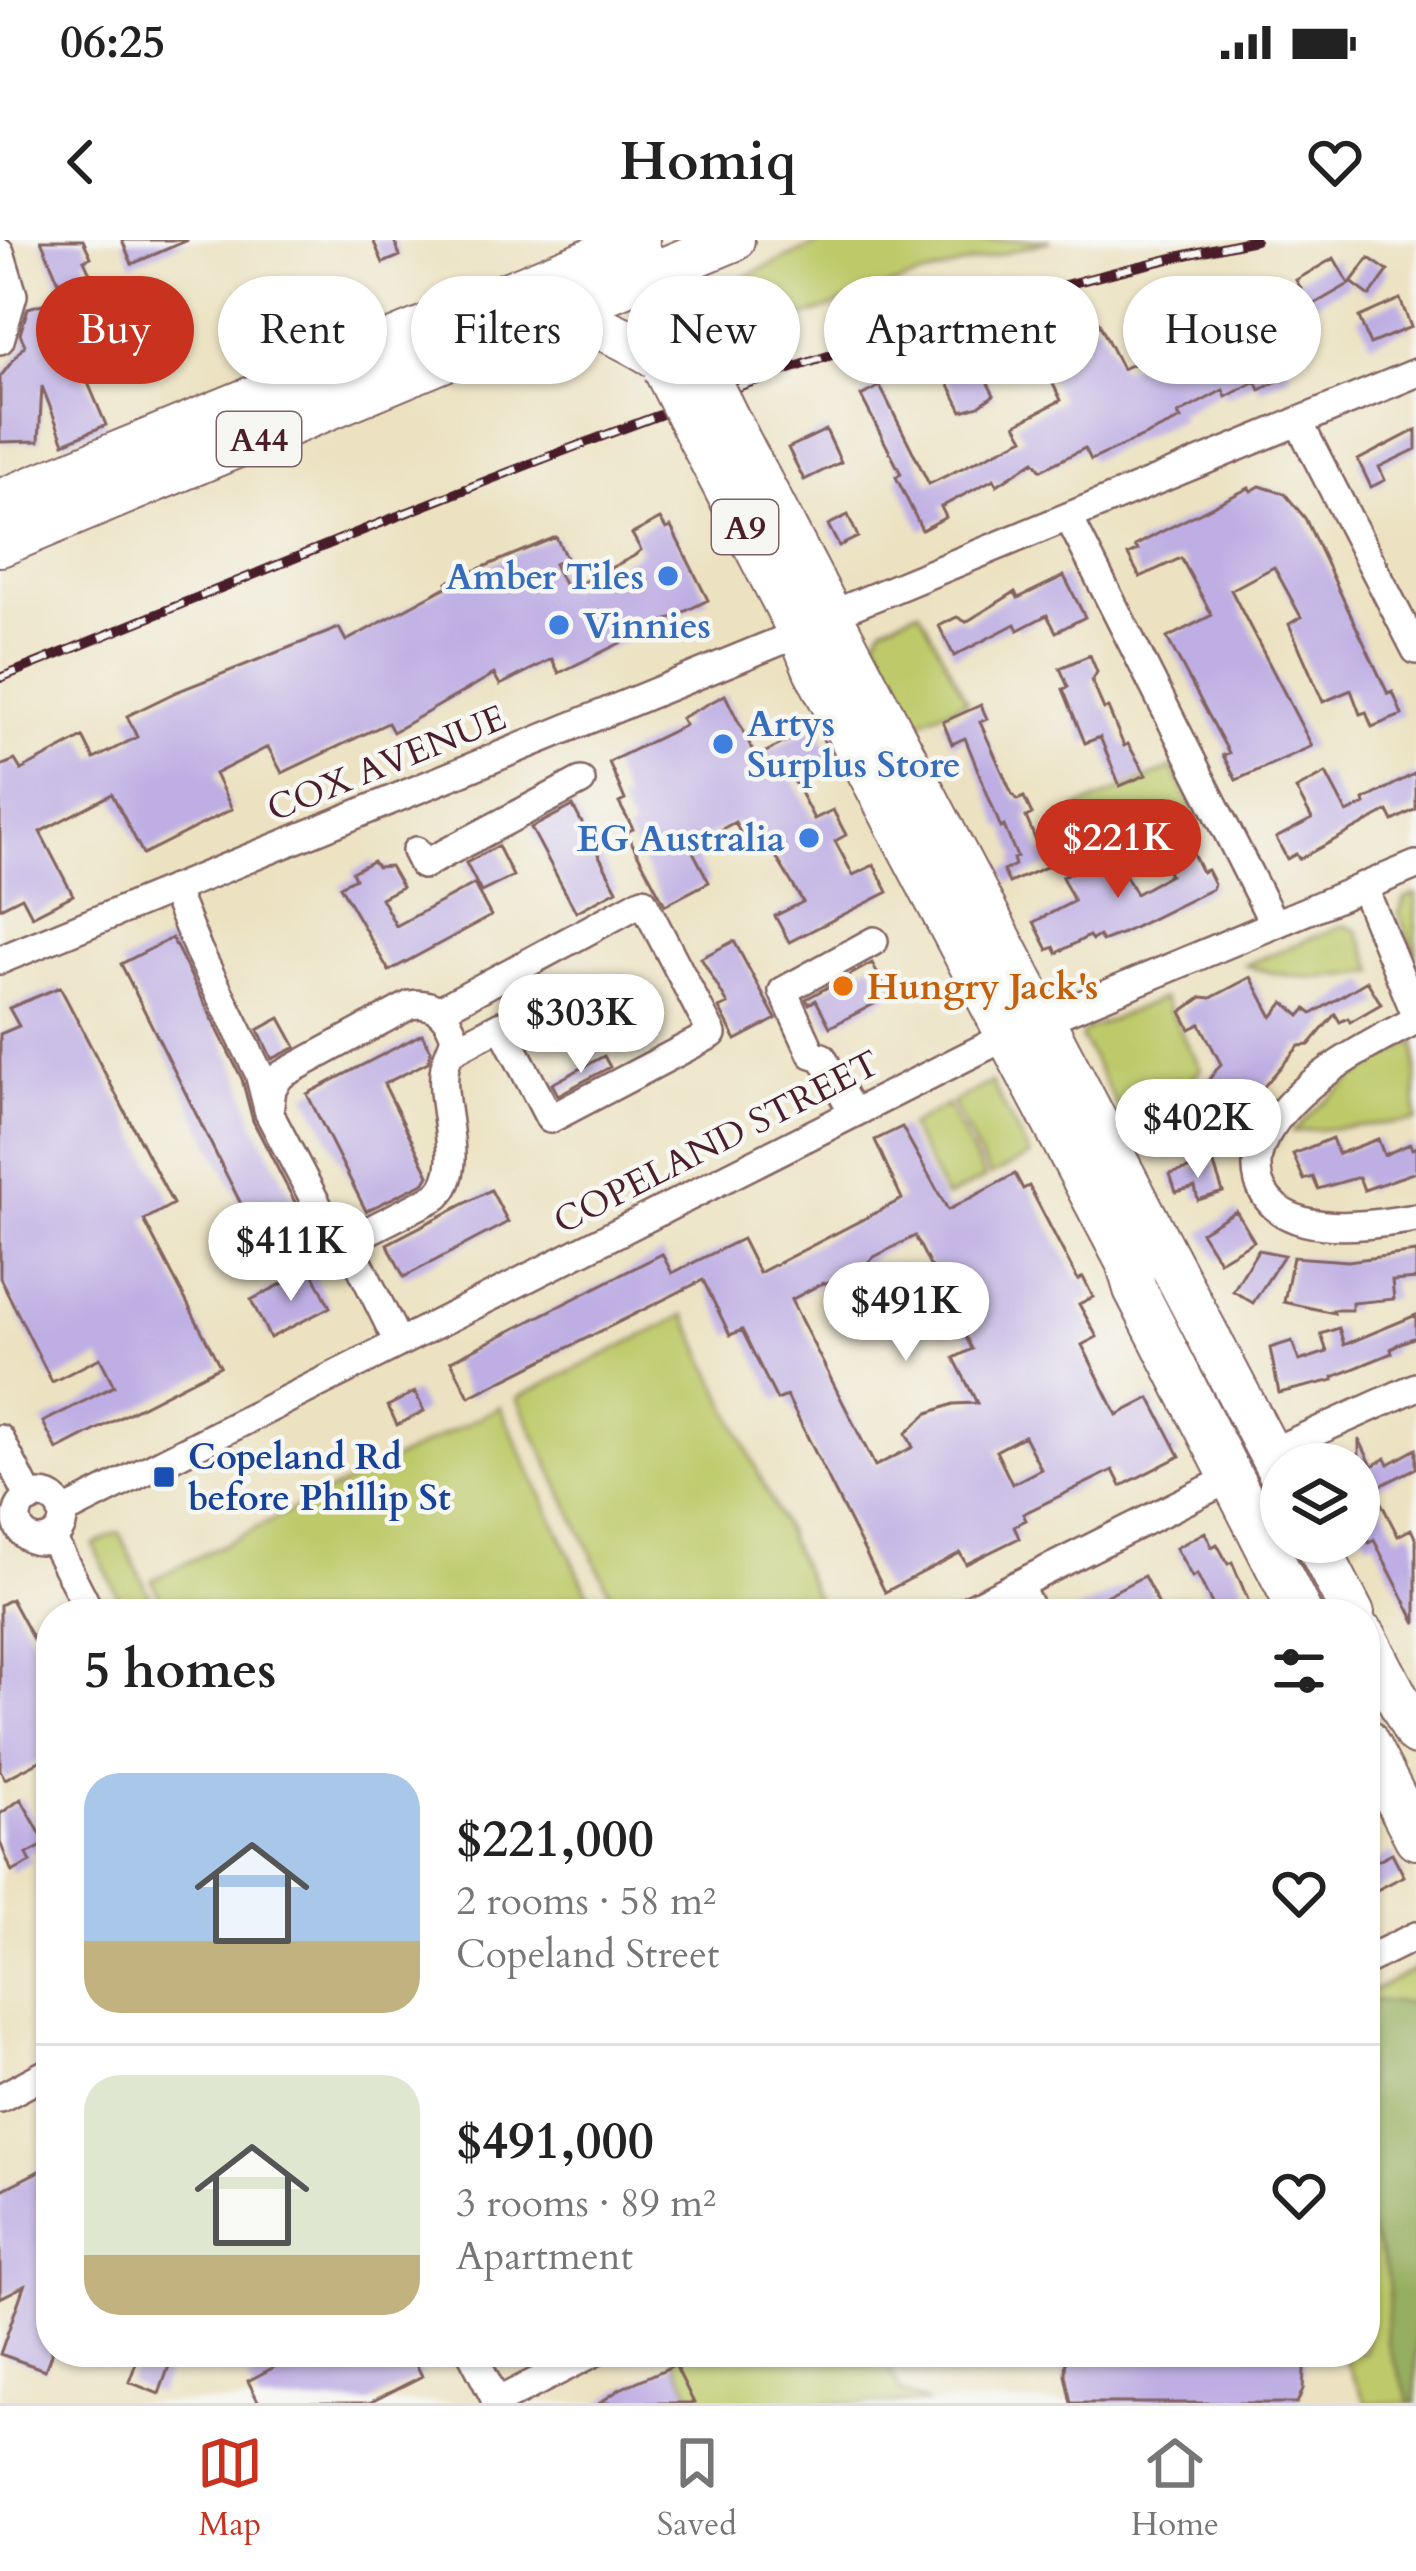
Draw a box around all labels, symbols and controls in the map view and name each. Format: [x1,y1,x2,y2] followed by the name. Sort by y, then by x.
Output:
[60,12,165,73] text: 06:25
[620,126,796,199] text: Homiq
[48,129,114,195] icon: back
[1302,129,1368,195] icon: heart
[36,276,194,384] chip: Buy
[218,276,387,384] chip: Rent
[411,276,603,384] chip: Filters
[627,276,800,384] chip: New
[824,276,1099,384] chip: Apartment
[1123,276,1321,384] chip: House
[217,412,301,466] road number: A44
[712,500,778,554] road number: A9
[446,553,644,602] place label: Amber Tiles
[655,563,681,589] marker: Amber Tiles
[583,602,711,651] place label: Vinnies
[546,612,572,638] marker: Vinnies
[260,693,513,834] street label: COX AVENUE
[747,700,961,790] place label: Artys Surplus Store
[710,731,736,757] marker: Artys Surplus Store
[1034,799,1202,901] pin: $221K
[1062,811,1174,864] text: $221K
[577,815,785,864] place label: EG Australia
[796,825,822,851] marker: EG Australia
[867,963,1098,1012] place label: Hungry Jack's
[830,973,856,999] marker: Hungry Jack's
[497,974,665,1076] pin: $303K
[525,986,637,1039] text: $303K
[545,1039,888,1246] street label: COPELAND STREET
[1114,1079,1282,1181] pin: $402K
[1142,1091,1254,1144] text: $402K
[207,1202,375,1304] pin: $411K
[235,1214,347,1267] text: $411K
[822,1262,990,1364] pin: $491K
[850,1274,962,1327] text: $491K
[188,1433,451,1523] place label: Copeland Rd before Phillip St
[1260,1443,1380,1563] map controls
[1260,1443,1380,1563] button: layers
[151,1464,177,1490] marker: Copeland Rd before Phillip St
[84,1636,276,1706] text: 5 homes
[1266,1638,1332,1704] icon: filters
[456,1805,654,1875] text: $221,000
[180,1821,324,1965] icon: home
[1266,1860,1332,1926] icon: heart
[456,1875,716,1928] text: 2 rooms · 58 m²
[456,1928,719,1981] text: Copeland Street
[456,2107,654,2177] text: $491,000
[180,2123,324,2267] icon: home
[1266,2162,1332,2228] icon: heart
[456,2177,716,2230] text: 3 rooms · 89 m²
[456,2230,633,2283] text: Apartment
[197,2430,263,2547] tab: Map
[657,2430,737,2547] tab: Saved
[1131,2430,1219,2547] tab: Home

